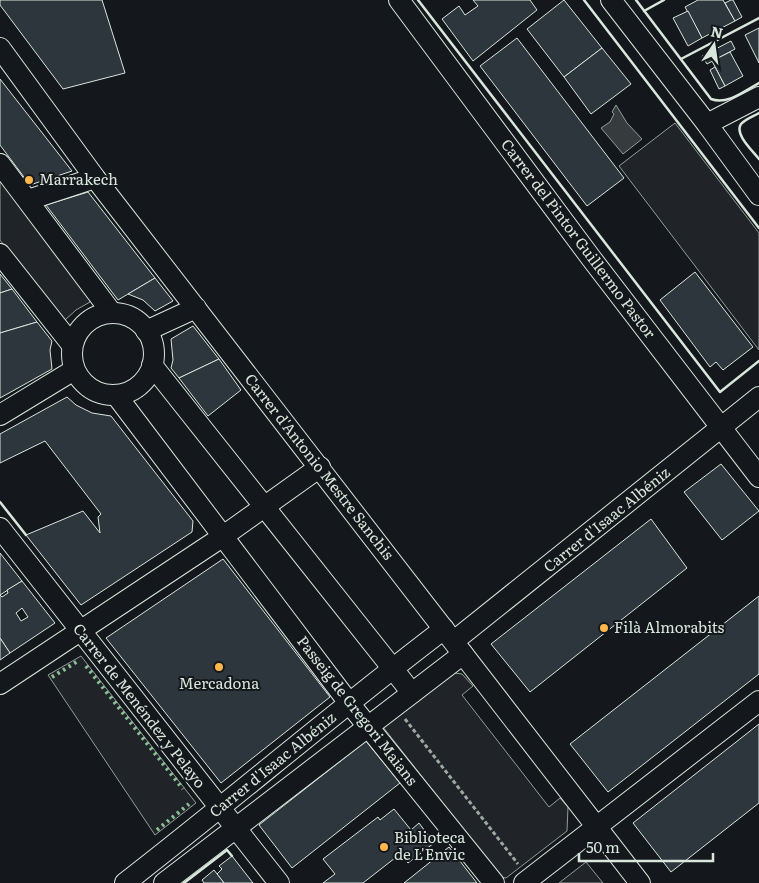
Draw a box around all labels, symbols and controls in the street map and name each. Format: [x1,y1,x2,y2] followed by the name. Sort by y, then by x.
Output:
[689,20,739,70] north arrow
[709,20,725,42] text: N
[496,133,662,343] street label: Carrer del Pintor Guillermo Pastor
[39,167,118,190] place label: Marrakech
[23,174,35,186] marker: Marrakech
[240,368,400,564] street label: Carrer d'Antonio Mestre Sanchis
[538,460,674,577] street label: Carrer d'Isaac Albéniz
[614,615,724,638] place label: Filà Almorabits
[68,618,212,793] street label: Carrer de Menéndez y Pelayo
[598,622,610,634] marker: Filà Almorabits
[292,630,424,790] street label: Passeig de Gregori Maians
[213,661,225,673] marker: Mercadona
[179,671,260,694] place label: Mercadona
[204,705,340,822] street label: Carrer d'Isaac Albéniz
[394,825,466,865] place label: Biblioteca de L'Envic
[579,830,713,862] scale bar
[586,835,620,858] text: 50 m
[378,841,390,853] marker: Biblioteca de L'Envic

